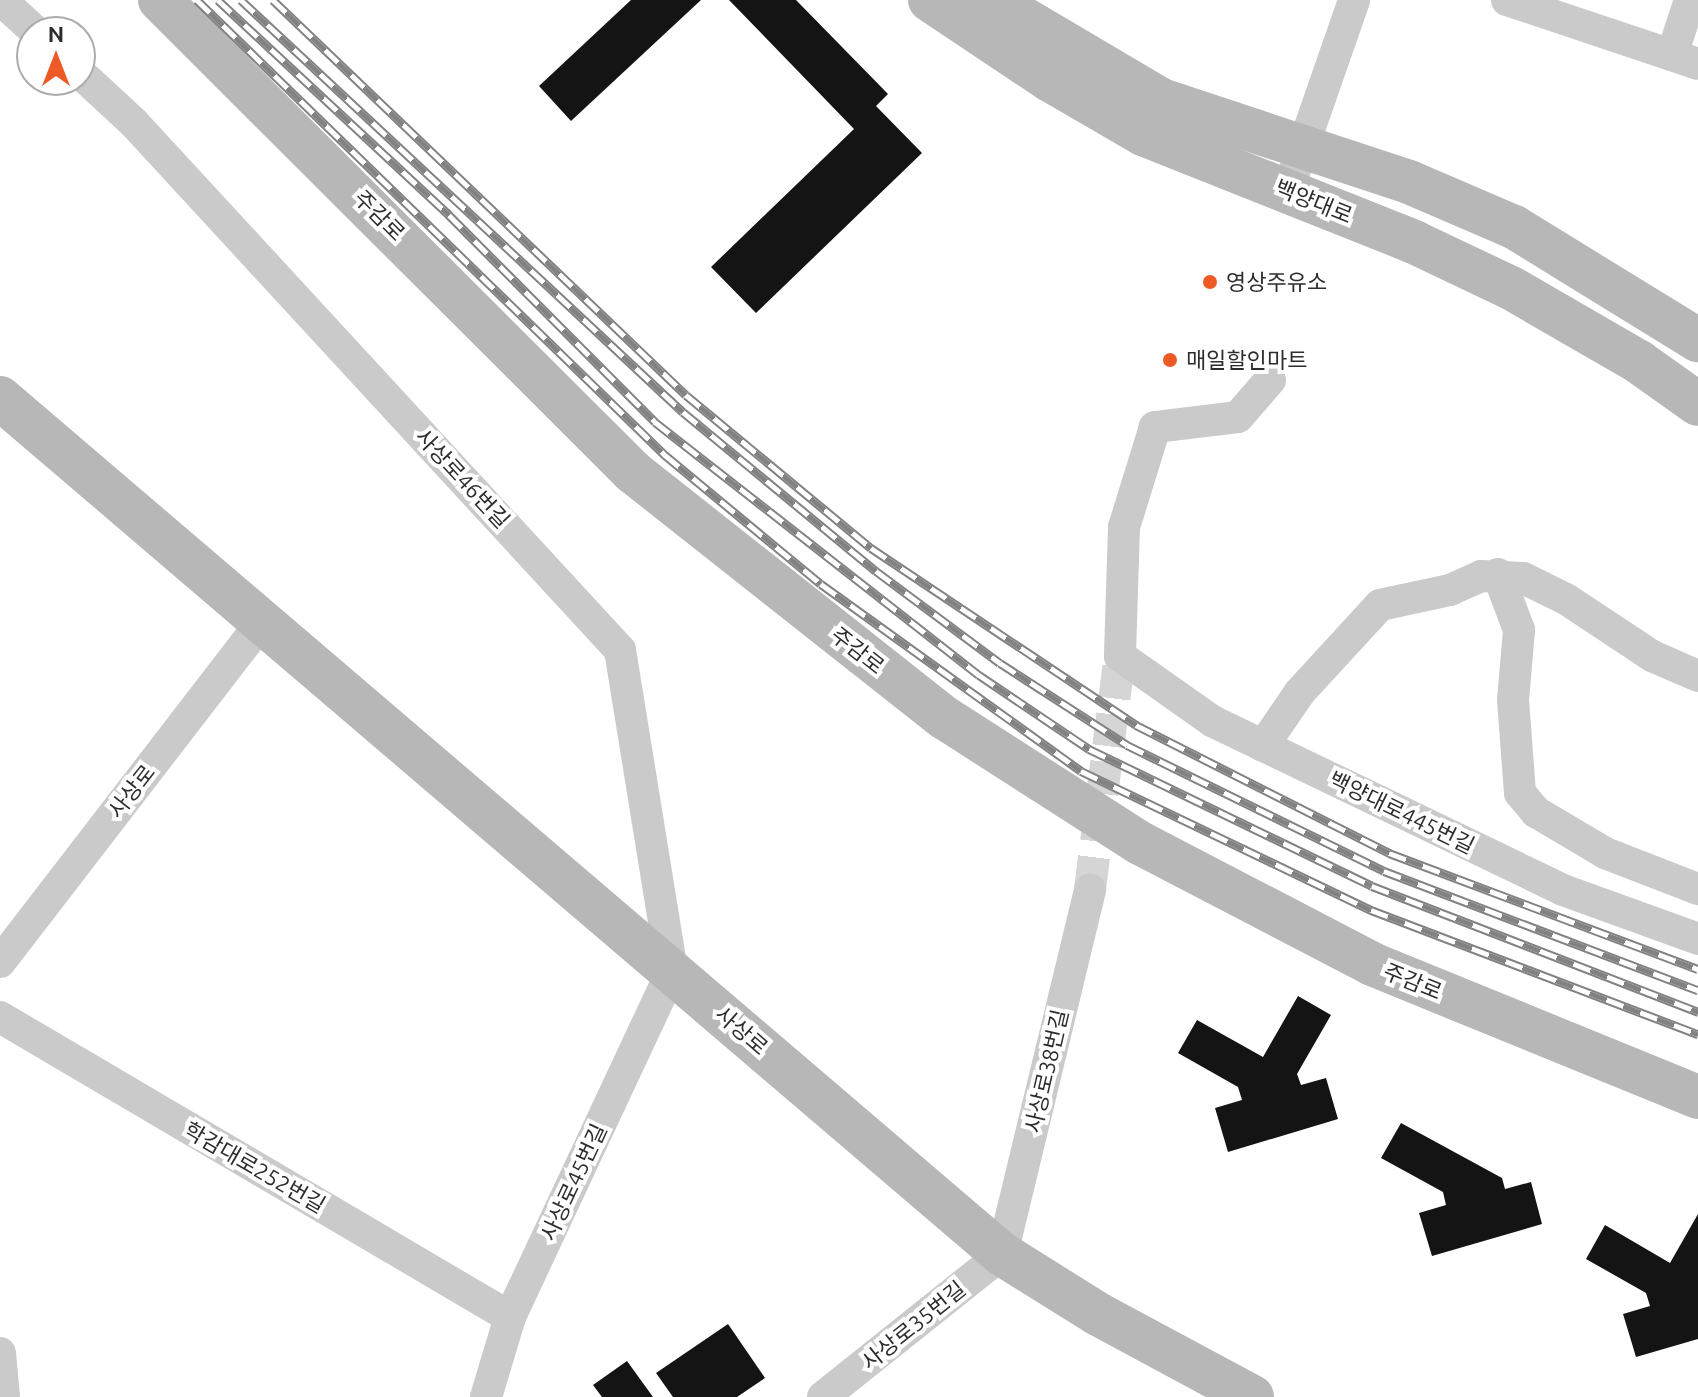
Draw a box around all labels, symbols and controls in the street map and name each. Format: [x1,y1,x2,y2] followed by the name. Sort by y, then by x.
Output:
[16,16,96,96] north arrow
[48,21,64,46] text: N
[1272,174,1356,228] street label: 백양대로
[349,184,411,246] street label: 주감로
[1226,269,1327,295] place label: 영상주유소
[1201,273,1219,291] marker: 영상주유소
[1186,347,1307,373] place label: 매일할인마트
[1161,351,1179,369] marker: 매일할인마트
[410,423,516,533] street label: 사상로46번길
[826,621,890,679] street label: 주감로
[102,759,160,823] street label: 사상로
[1325,765,1479,859] street label: 백양대로445번길
[1380,957,1446,1005] street label: 주감로
[710,1000,774,1060] street label: 사상로
[1019,1007,1073,1135] street label: 사상로38번길
[180,1116,330,1218] street label: 학감대로252번길
[534,1119,612,1245] street label: 사상로45번길
[856,1275,970,1375] street label: 사상로35번길

